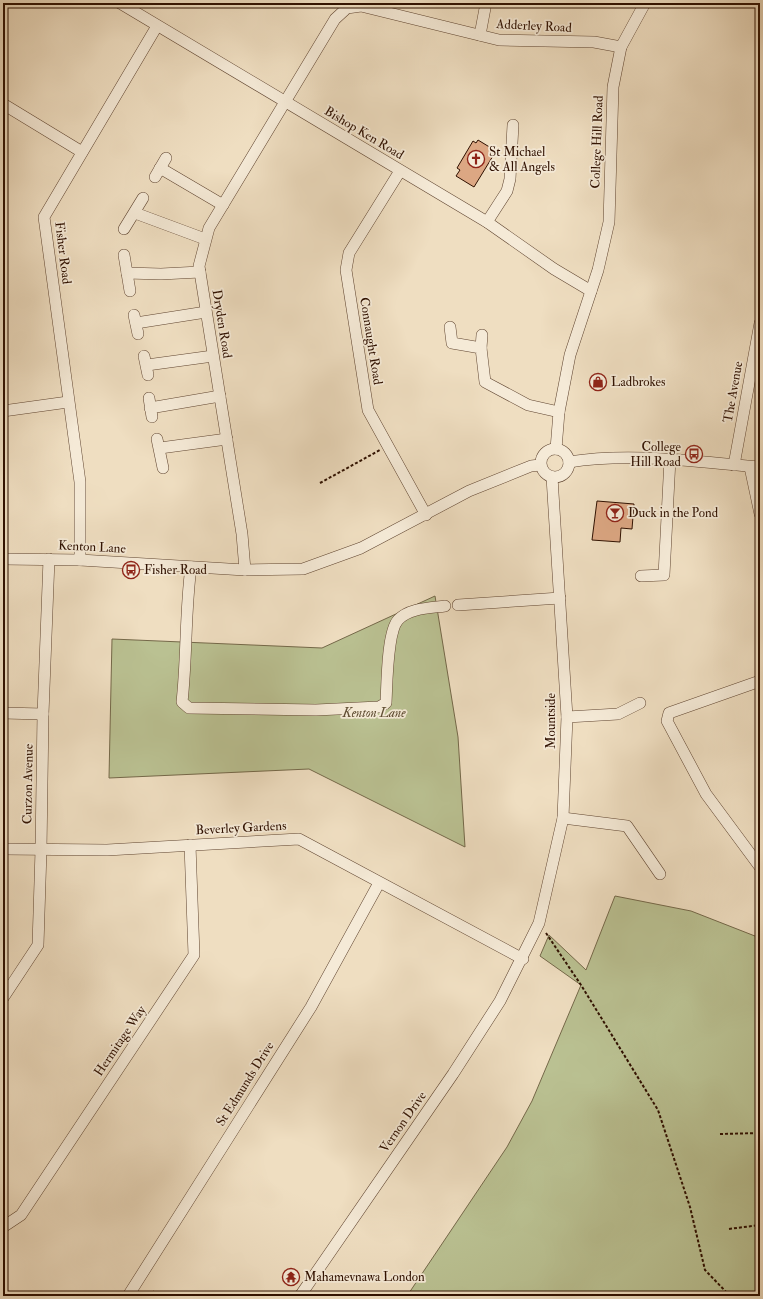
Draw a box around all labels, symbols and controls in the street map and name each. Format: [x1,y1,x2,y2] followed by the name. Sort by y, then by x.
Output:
[495,16,573,37] street label: Adderley Road
[587,95,607,189] street label: College Hill Road
[321,103,407,164] street label: Bishop Ken Road
[489,144,555,175] place label: St Michael & All Angels
[466,149,486,169] church icon: St Michael & All Angels
[51,221,75,286] street label: Fisher Road
[208,288,235,360] street label: Dryden Road
[356,296,386,387] street label: Connaught Road
[720,359,746,424] street label: The Avenue
[588,372,608,392] shop icon: Ladbrokes
[611,374,666,390] place label: Ladbrokes
[630,439,682,470] place label: College Hill Road
[684,444,704,464] bus stop icon: College Hill Road
[605,503,625,523] bar icon: Duck in the Pond
[628,505,719,521] place label: Duck in the Pond
[58,537,127,557] street label: Kenton Lane
[121,560,141,580] bus stop icon: Fisher Road
[144,562,208,578] place label: Fisher Road
[543,693,559,749] street label: Mountside
[341,705,406,721] park label: Kenton Lane
[19,743,37,824] street label: Curzon Avenue
[195,818,287,839] street label: Beverley Gardens
[91,1003,150,1080] street label: Hermitage Way
[213,1038,278,1129] street label: St Edmunds Drive
[376,1088,430,1155] street label: Vernon Drive
[281,1267,301,1287] temple icon: Mahamevnawa London
[304,1269,425,1285] place label: Mahamevnawa London

